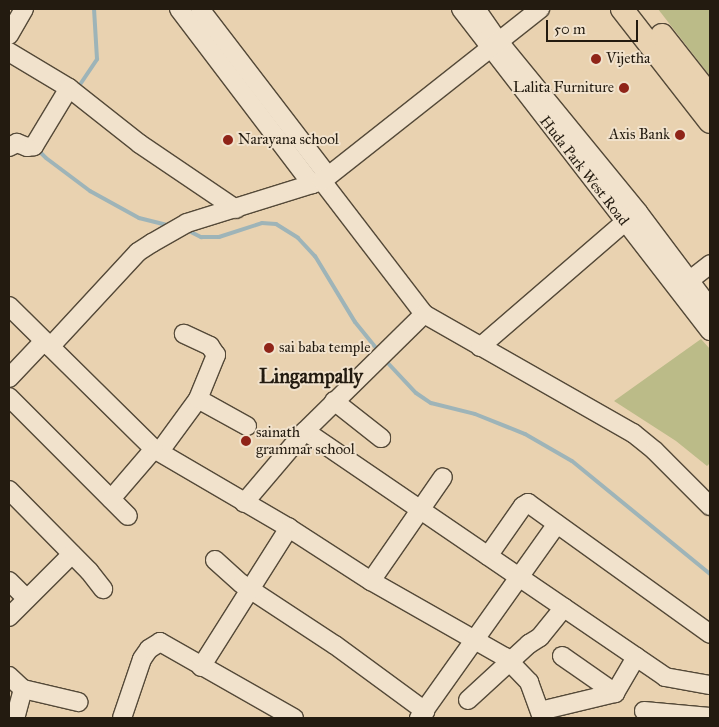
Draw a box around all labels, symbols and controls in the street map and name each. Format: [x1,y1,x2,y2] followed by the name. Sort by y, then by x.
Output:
[549,10,642,42] scale bar
[554,20,586,38] text: 50 m
[606,50,650,68] place label: Vijetha
[590,53,602,65] marker: Vijetha
[513,79,614,97] place label: Lalita Furniture
[618,82,630,94] marker: Lalita Furniture
[536,113,632,229] street label: Huda Park West Road
[609,126,670,144] place label: Axis Bank
[674,129,686,141] marker: Axis Bank
[238,131,339,149] place label: Narayana school
[222,134,234,146] marker: Narayana school
[279,339,370,357] place label: sai baba temple
[263,342,275,354] marker: sai baba temple
[259,364,363,388] district label: Lingampally
[256,423,355,458] place label: sainath grammar school
[240,435,252,447] marker: sainath grammar school

